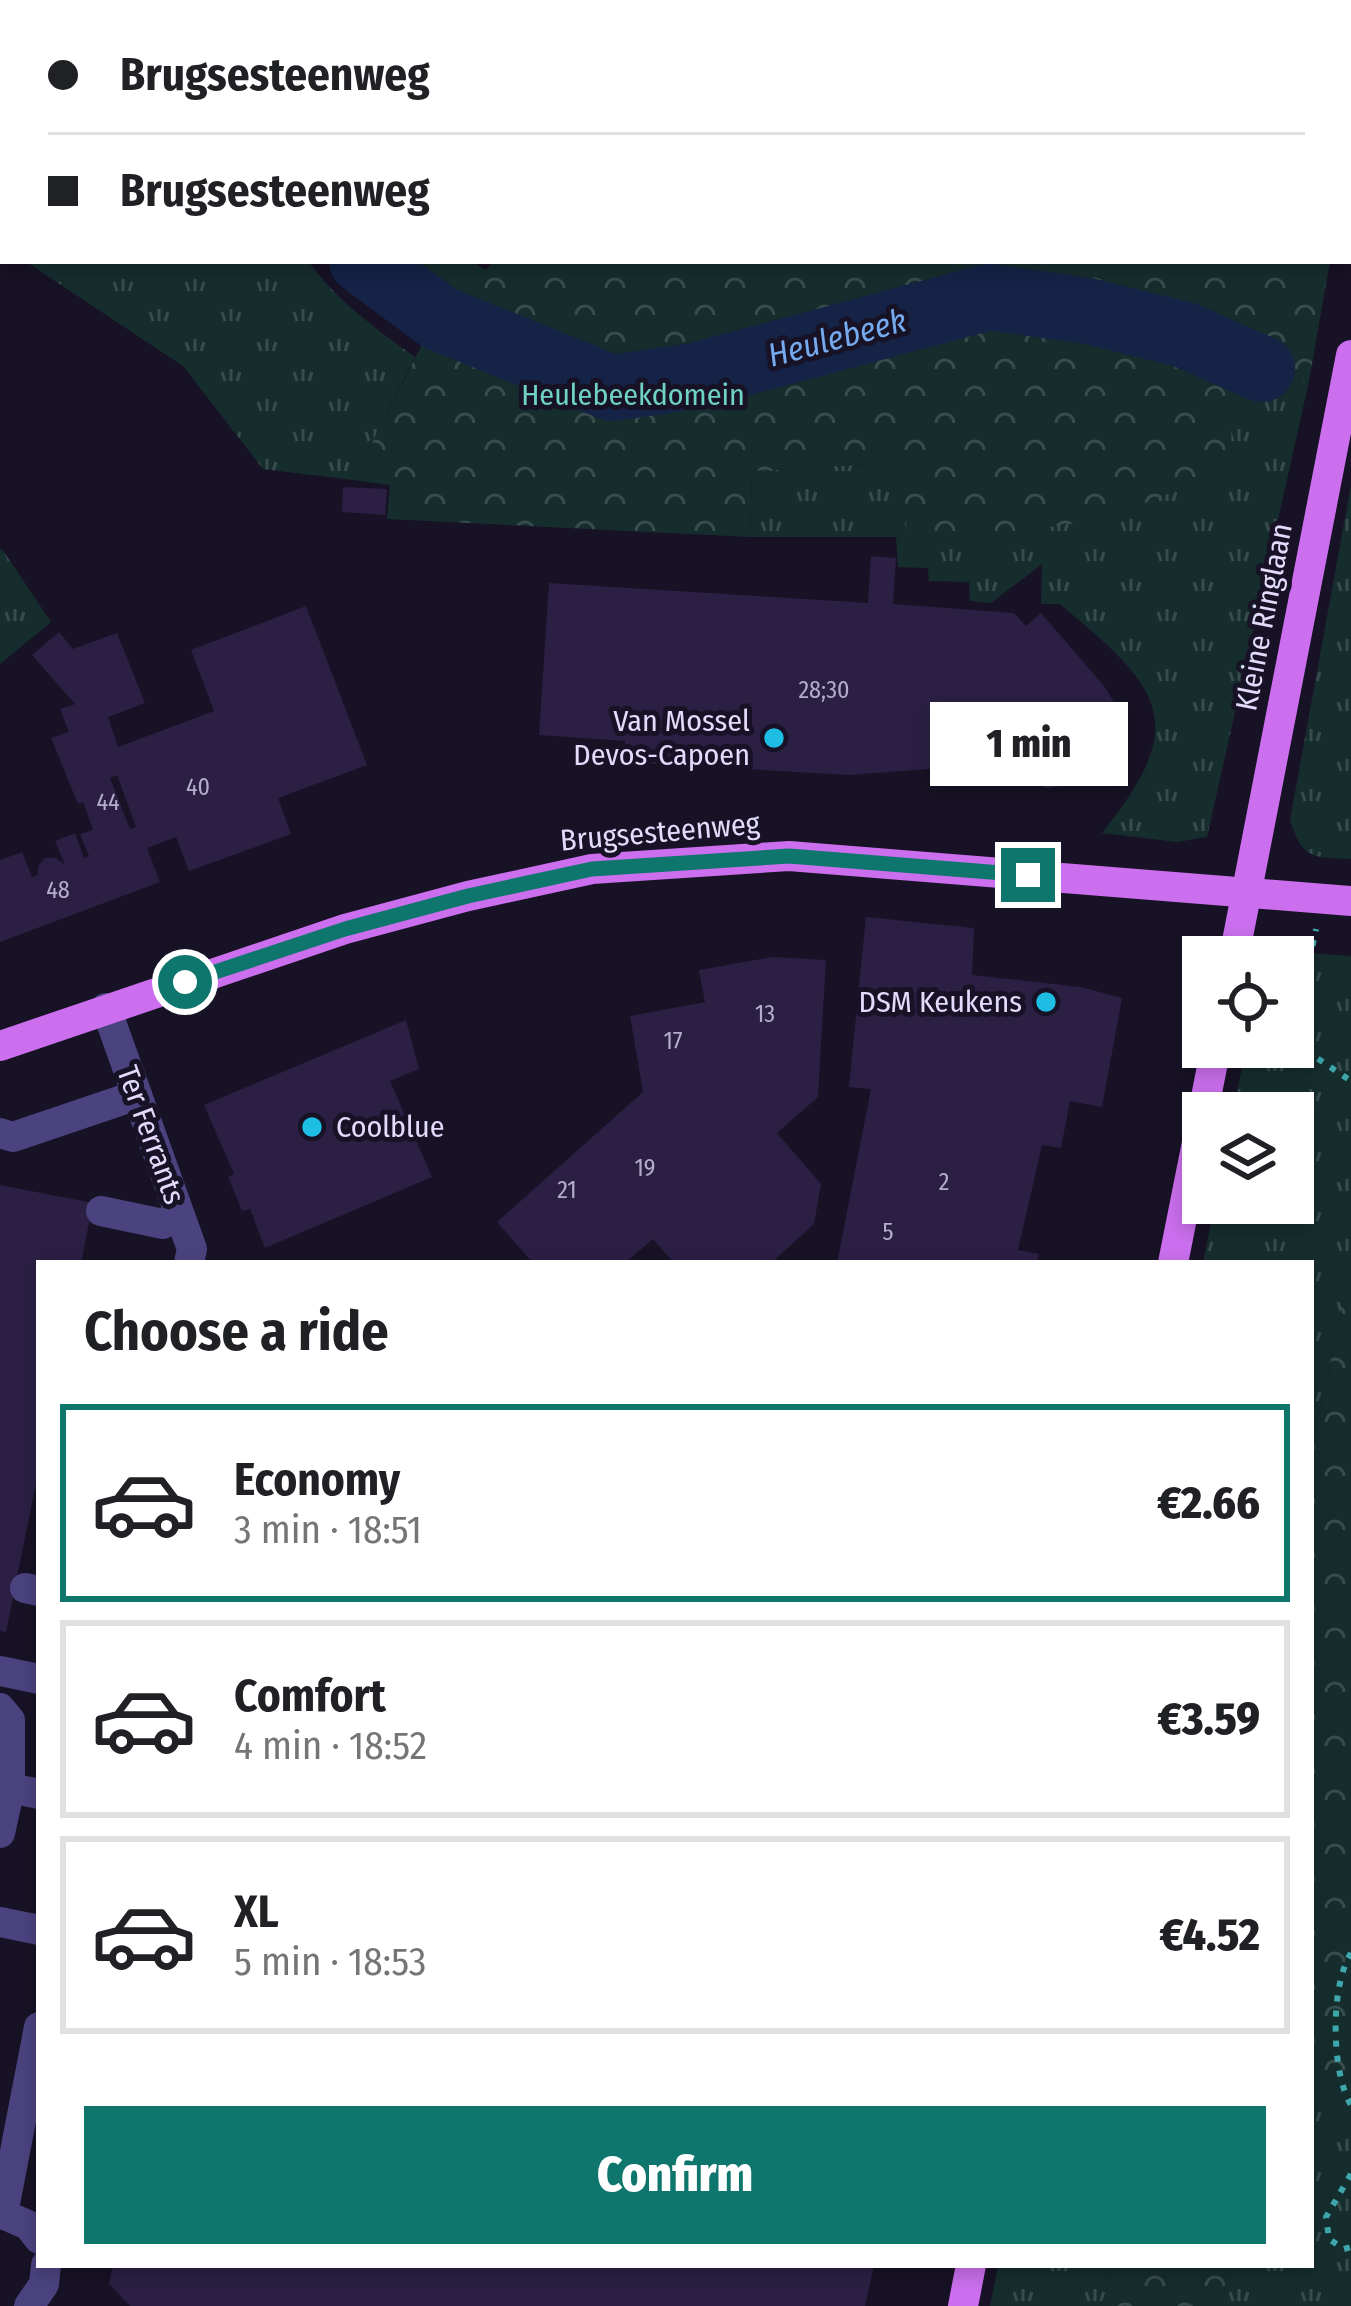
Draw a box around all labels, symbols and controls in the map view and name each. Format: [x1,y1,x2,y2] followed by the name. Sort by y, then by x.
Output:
[120,48,430,102] text: Brugsesteenweg
[120,164,430,218] text: Brugsesteenweg
[763,300,911,376] water label: Heulebeek
[521,377,745,413] park label: Heulebeekdomein
[1228,520,1300,714] street label: Kleine Ringlaan
[798,676,850,704] house number: 28;30
[929,701,1127,785] callout: 1 min
[573,703,750,773] place label: Van Mossel Devos-Capoen
[987,721,1071,767] text: 1 min
[761,725,787,751] marker: Van Mossel Devos-Capoen
[186,773,210,801] house number: 40
[96,788,120,816] house number: 44
[559,805,762,859] street label: Brugsesteenweg
[1001,848,1055,902] route end
[46,876,70,904] house number: 48
[1182,936,1314,1224] map controls
[1182,936,1314,1068] button: locate
[158,955,212,1009] route start
[859,984,1022,1020] place label: DSM Keukens
[1033,989,1059,1015] marker: DSM Keukens
[755,1000,775,1028] house number: 13
[663,1027,683,1055] house number: 17
[109,1061,193,1209] street label: Ter Ferrants
[1182,1092,1314,1224] button: layers
[336,1109,445,1145] place label: Coolblue
[299,1114,325,1140] marker: Coolblue
[634,1154,656,1182] house number: 19
[939,1168,949,1196] house number: 2
[557,1176,577,1204] house number: 21
[882,1218,894,1246] house number: 5
[84,1300,389,1364] text: Choose a ride
[90,1449,198,1557] icon: car
[234,1453,400,1507] text: Economy
[1157,1476,1260,1530] text: €2.66
[234,1507,422,1553] text: 3 min · 18:51
[90,1665,198,1773] icon: car
[234,1669,386,1723] text: Comfort
[1158,1692,1260,1746] text: €3.59
[234,1723,427,1769] text: 4 min · 18:52
[90,1881,198,1989] icon: car
[234,1885,279,1939] text: XL
[1160,1908,1260,1962] text: €4.52
[234,1939,426,1985] text: 5 min · 18:53
[84,2106,1266,2244] button: Confirm

